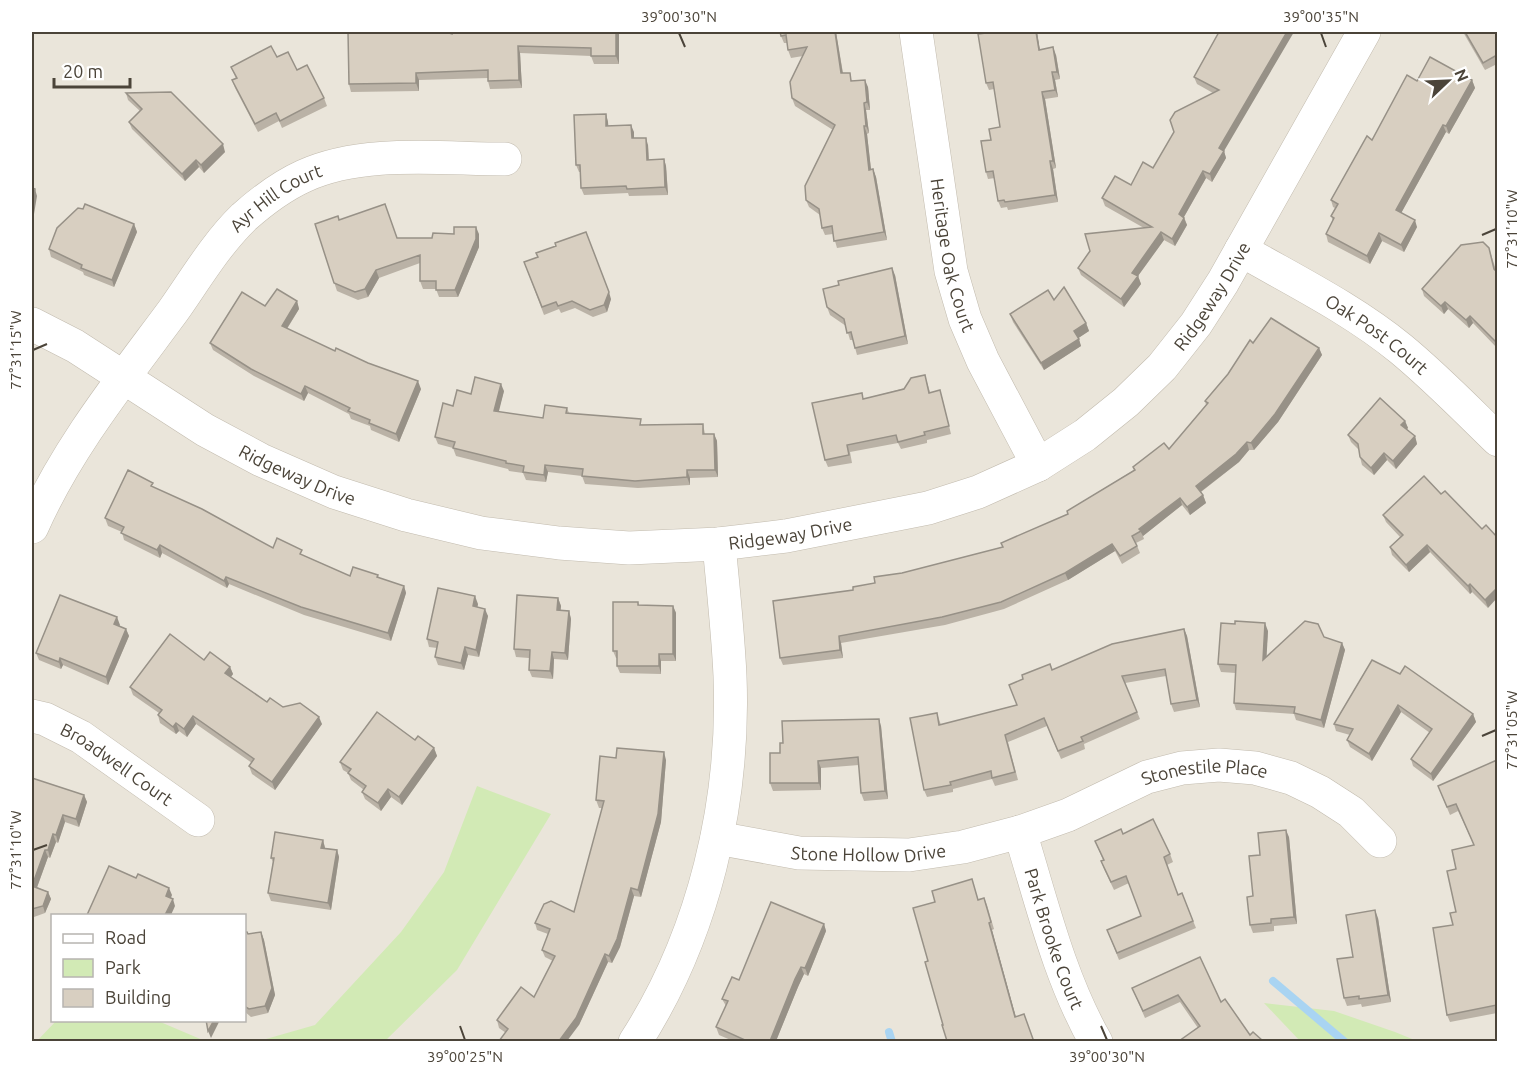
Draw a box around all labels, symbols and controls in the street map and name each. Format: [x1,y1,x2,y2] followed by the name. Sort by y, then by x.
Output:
[641,8,717,25] text: 39°00'30"N
[1283,8,1359,25] text: 39°00'35"N
[54,51,130,89] scale bar
[1418,51,1478,111] north arrow
[63,61,103,81] text: 20 m
[1451,66,1472,84] text: N
[225,160,324,235] street label: Ayr Hill Court
[928,177,979,335] street label: Heritage Oak Court
[1503,189,1520,269] text: 77°31'10"W
[1169,238,1254,354] street label: Ridgeway Drive
[1322,290,1432,378] street label: Oak Post Court
[7,310,24,390] text: 77°31'15"W
[236,440,358,508] street label: Ridgeway Drive
[727,513,854,553] street label: Ridgeway Drive
[1503,690,1520,770] text: 77°31'05"W
[57,718,177,809] street label: Broadwell Court
[1138,755,1270,788] street label: Stonestile Place
[7,810,24,890] text: 77°31'10"W
[789,840,947,866] street label: Stone Hollow Drive
[1021,866,1088,1012] street label: Park Brooke Court
[51,914,246,1022] legend
[105,927,147,947] text: Road
[105,957,141,977] text: Park
[105,987,171,1007] text: Building
[427,1048,503,1065] text: 39°00'25"N
[1069,1048,1145,1065] text: 39°00'30"N

